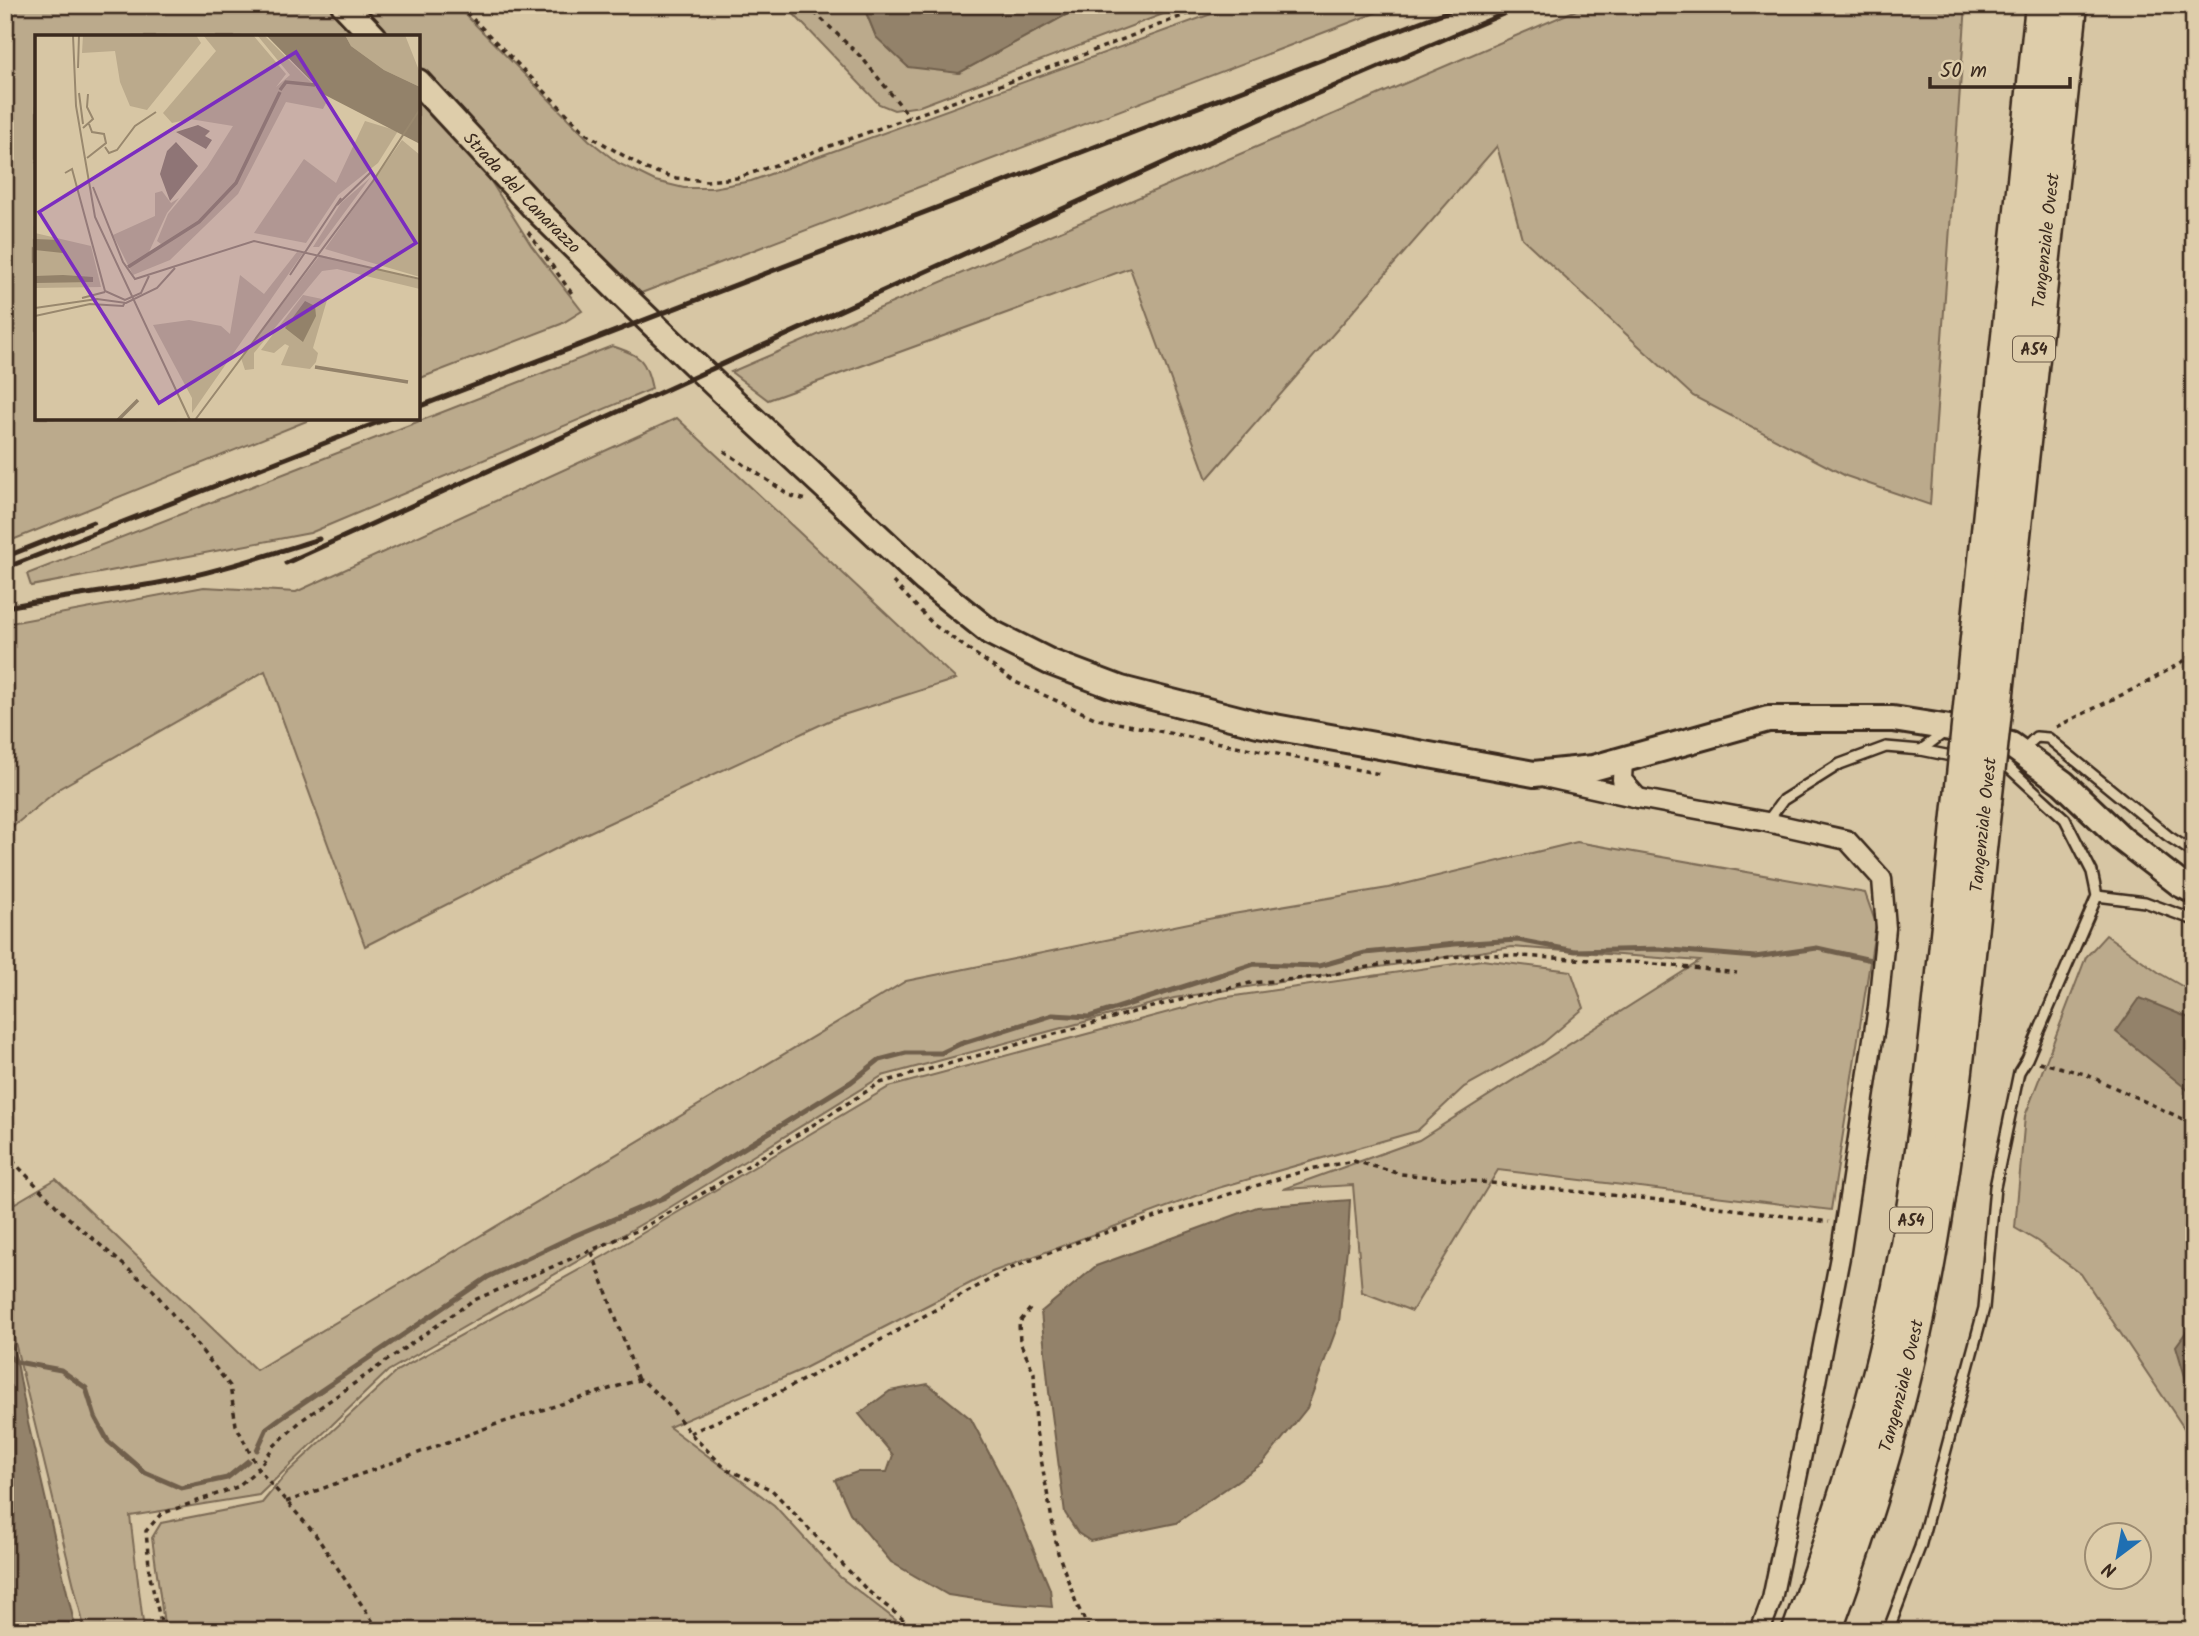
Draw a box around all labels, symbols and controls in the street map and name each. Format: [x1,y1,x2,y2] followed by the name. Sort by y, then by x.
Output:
[35,35,420,420] inset map
[1930,46,2070,90] scale bar
[1940,55,1987,88] text: 50 m
[455,126,587,262] street label: Strada del Canarazzo
[2025,171,2069,310] street label: Tangenziale Ovest
[2013,336,2055,362] road number: A54
[1963,755,2006,894] street label: Tangenziale Ovest
[1890,1208,1932,1232] road number: A54
[1872,1316,1933,1456] street label: Tangenziale Ovest
[2084,1520,2154,1590] north arrow
[2097,1553,2123,1585] text: N

